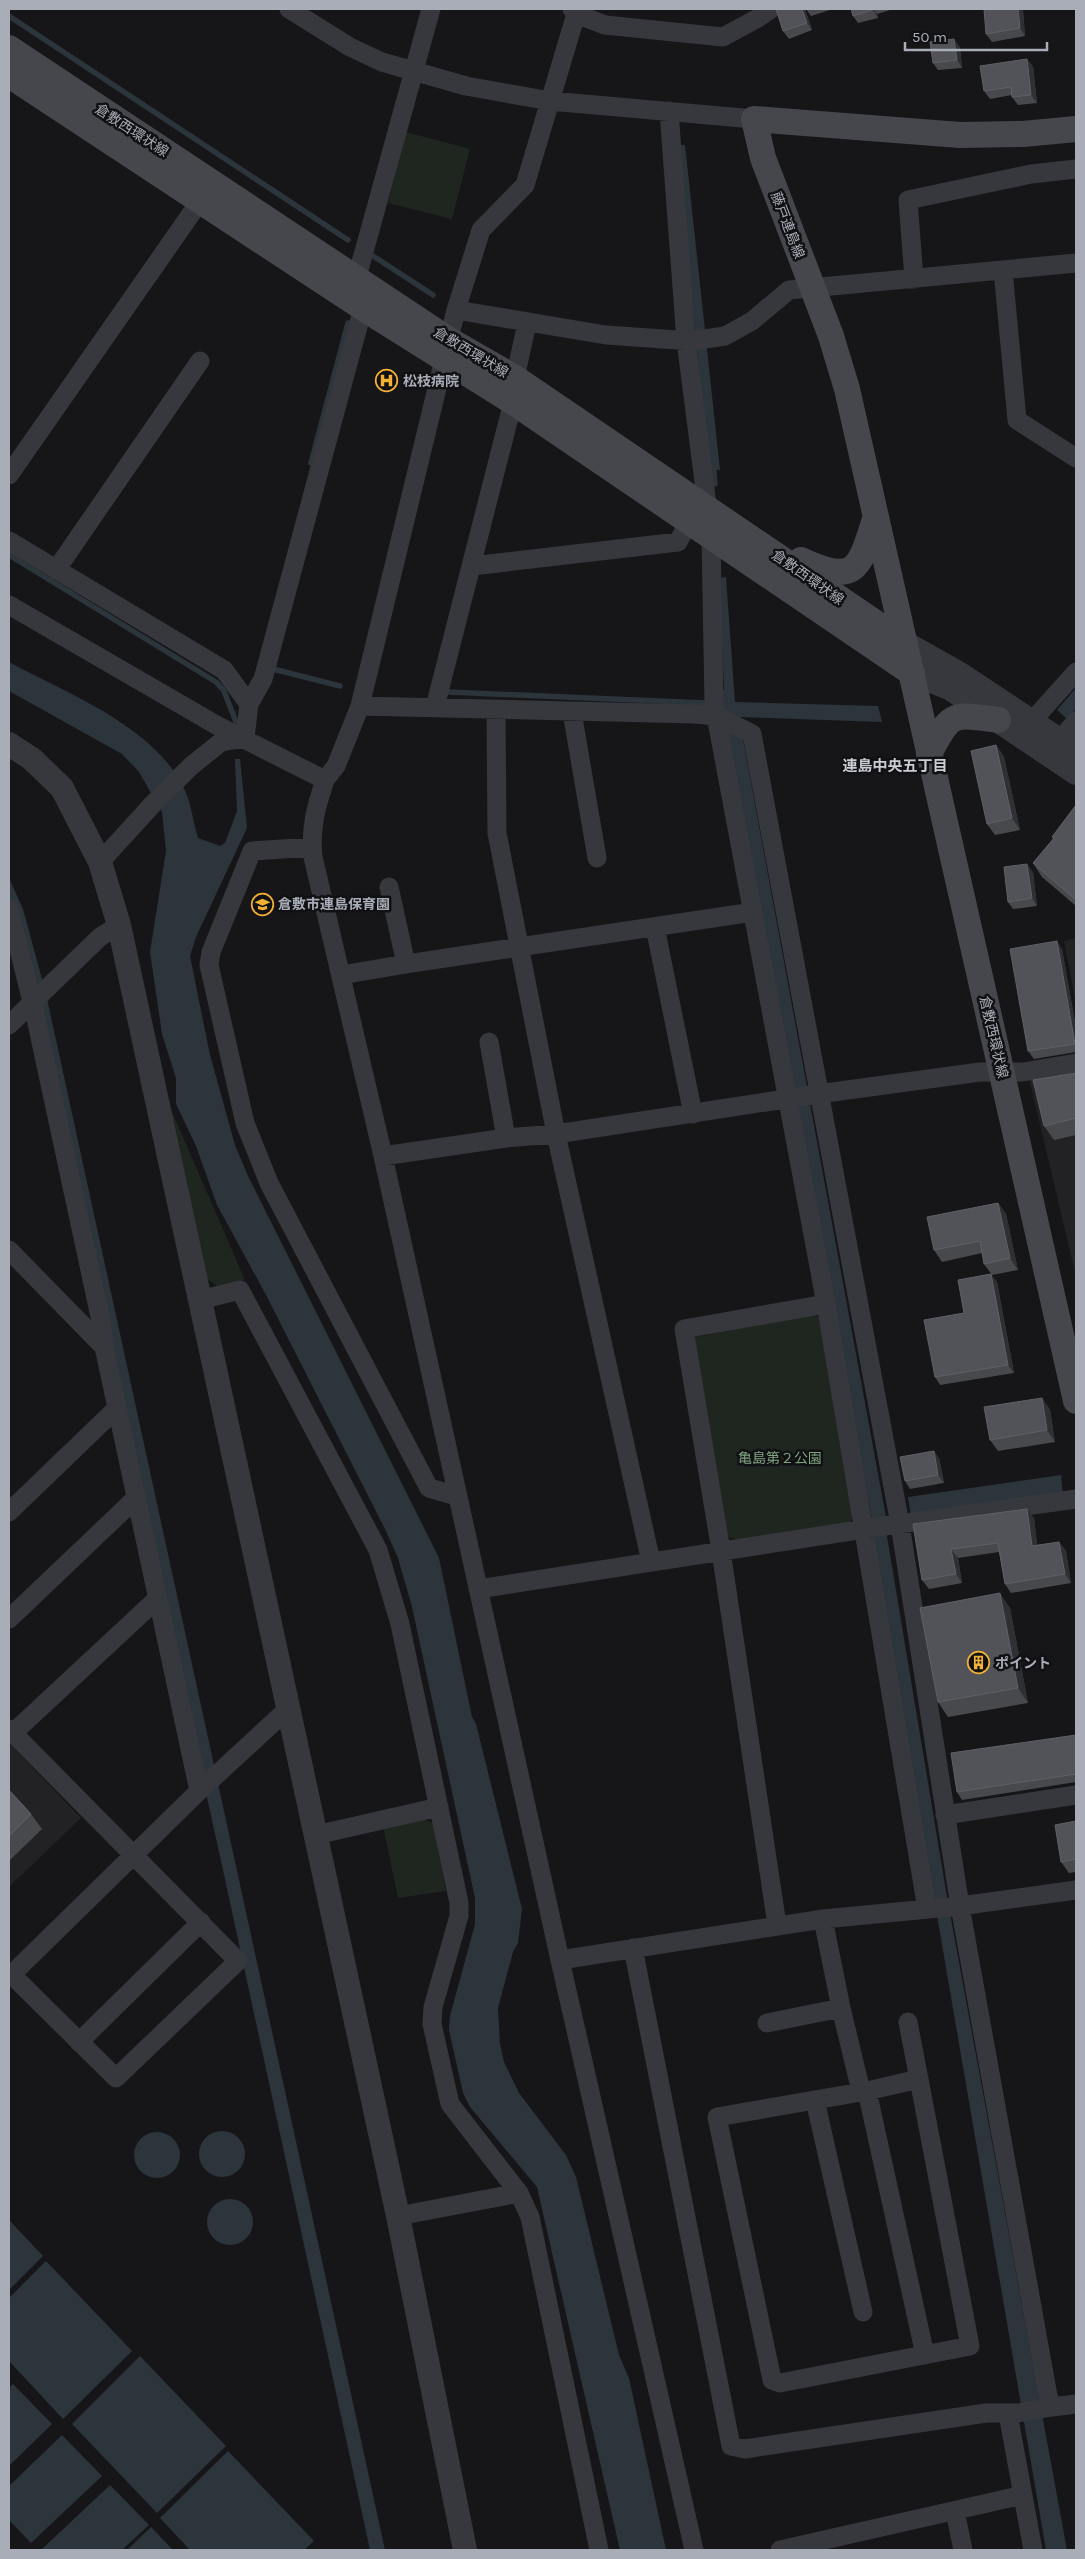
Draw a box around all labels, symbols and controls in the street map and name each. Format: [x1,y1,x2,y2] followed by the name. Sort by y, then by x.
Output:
[905,20,1048,52] scale bar
[912,28,947,46] text: 50 m
[92,100,172,160] street label: 倉敷西環状線
[767,189,808,261] street label: 藤戸連島線
[430,324,511,381] street label: 倉敷西環状線
[375,369,399,393] hospital icon: 松枝病院
[403,373,459,390] place label: 松枝病院
[768,546,847,608] street label: 倉敷西環状線
[842,757,948,775] district label: 連島中央五丁目
[250,892,274,916] school or university icon: 倉敷市連島保育園
[278,896,390,913] place label: 倉敷市連島保育園
[976,994,1011,1080] street label: 倉敷西環状線
[738,1450,822,1467] park label: 亀島第２公園
[967,1651,991,1675] building icon: ポイント
[995,1655,1051,1672] place label: ポイント

